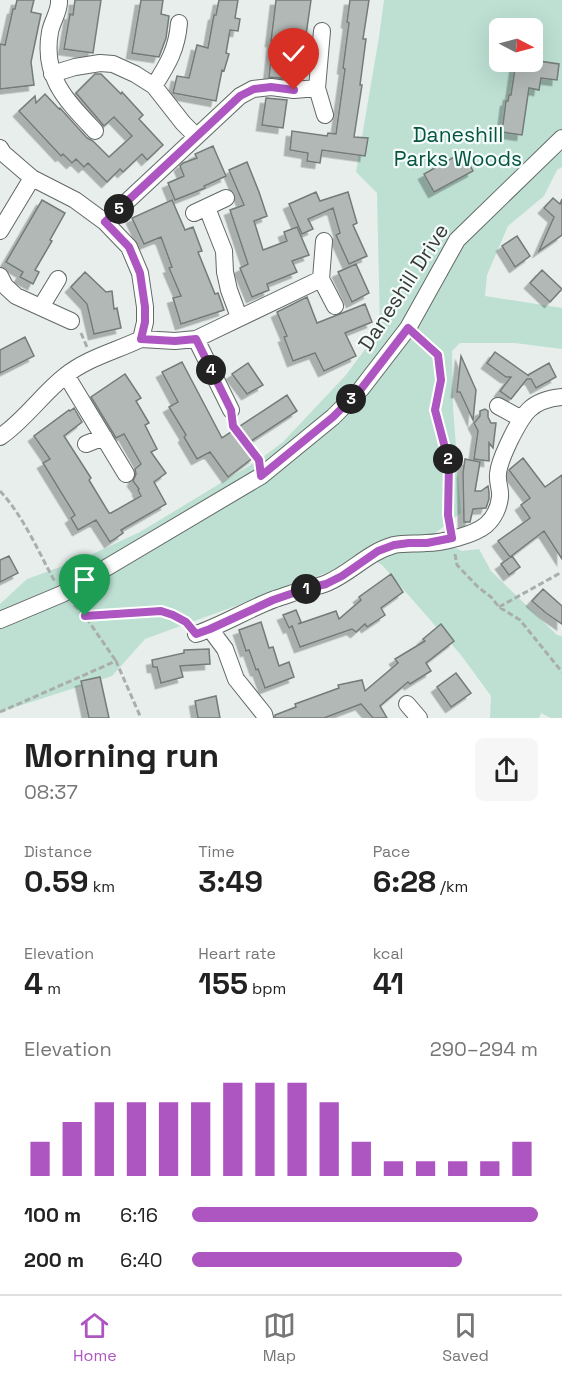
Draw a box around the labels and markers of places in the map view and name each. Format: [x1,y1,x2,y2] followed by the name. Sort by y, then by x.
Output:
[268,28,319,90] pin
[104,194,134,224] pin: 5
[196,355,226,385] pin: 4
[336,384,366,414] pin: 3
[433,444,463,474] pin: 2
[59,554,110,616] pin
[291,574,321,604] pin: 1

